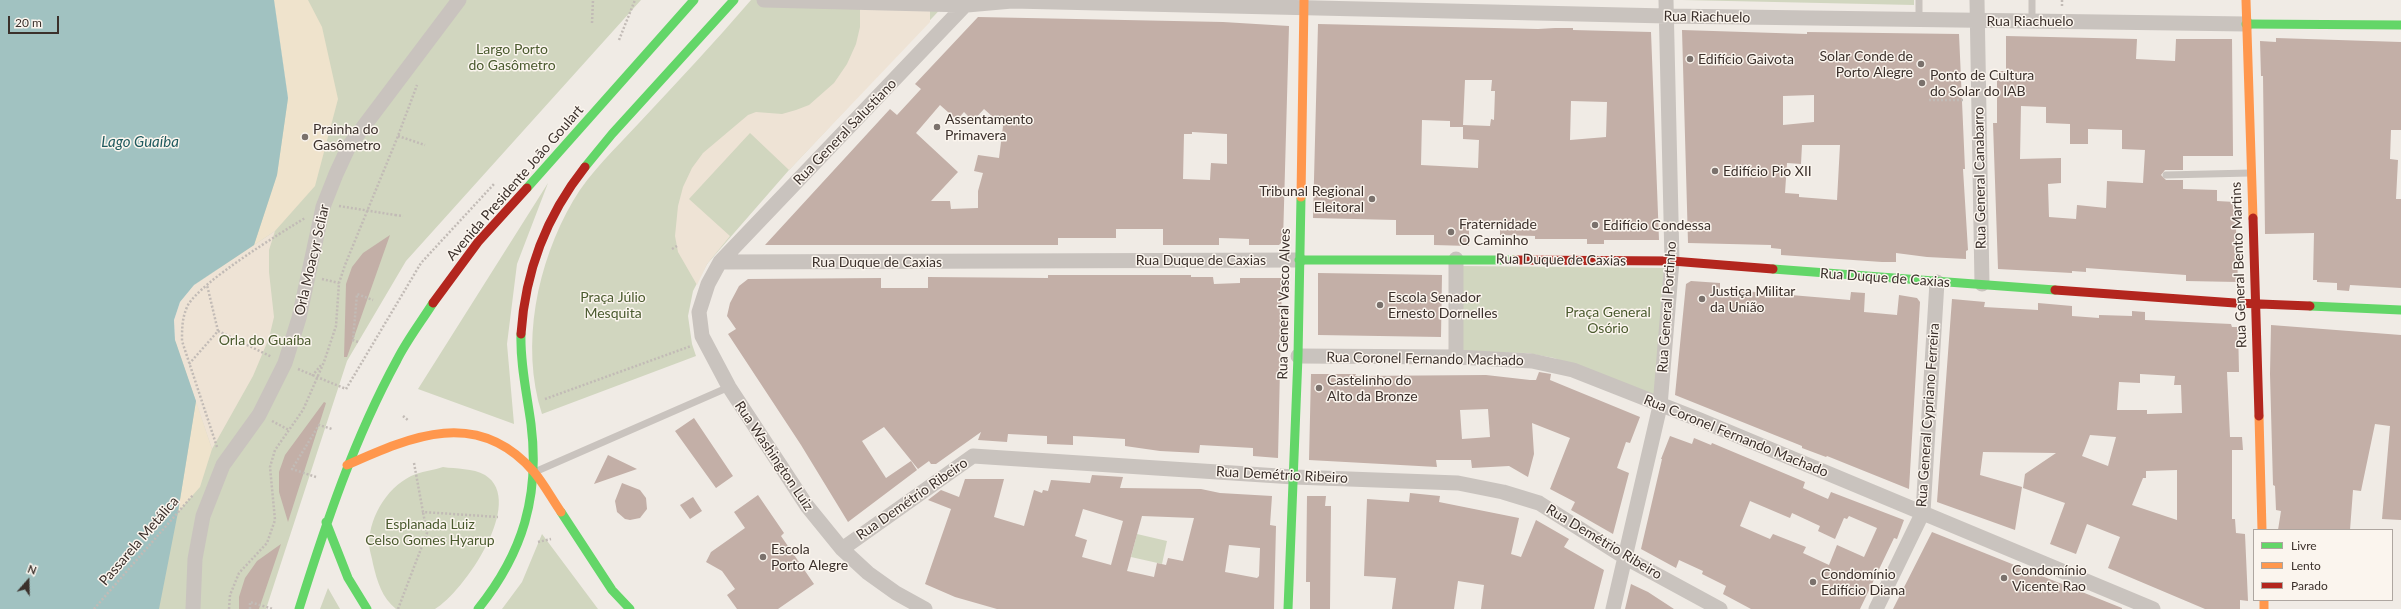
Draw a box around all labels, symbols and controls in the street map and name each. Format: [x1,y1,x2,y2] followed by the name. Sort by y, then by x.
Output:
[10,8,61,34] scale bar
[1663,8,1751,26] street label: Rua Riachuelo
[1987,13,2073,29] street label: Rua Riachuelo
[15,15,42,30] text: 20 m
[468,41,556,74] park label: Largo Porto do Gasômetro
[1820,48,1913,80] place label: Solar Conde de Porto Alegre
[1698,51,1794,67] place label: Edifício Gaivota
[1685,54,1695,64] marker: Edifício Gaivota
[1916,59,1926,69] marker: Solar Conde de Porto Alegre
[1930,67,2034,100] place label: Ponto de Cultura do Solar do IAB
[790,75,900,189] street label: Rua General Salustiano
[1917,78,1927,88] marker: Ponto de Cultura do Solar do IAB
[443,102,587,264] street label: Avenida Presidente João Goulart
[1970,107,1990,249] street label: Rua General Canabarro
[945,111,1033,144] place label: Assentamento Primavera
[313,121,381,154] place label: Prainha do Gasômetro
[932,122,942,132] marker: Assentamento Primavera
[300,132,310,142] marker: Prainha do Gasômetro
[101,133,179,151] water label: Lago Guaíba
[1723,163,1812,179] place label: Edifício Pio XII
[1710,166,1720,176] marker: Edifício Pio XII
[2228,182,2250,348] street label: Rua General Bento Martins
[1259,183,1364,216] place label: Tribunal Regional Eleitoral
[1367,194,1377,204] marker: Tribunal Regional Eleitoral
[291,203,333,317] street label: Orla Moacyr Scliar
[1459,216,1537,248] place label: Fraternidade O Caminho
[1603,217,1711,233] place label: Edifício Condessa
[1590,220,1600,230] marker: Edifício Condessa
[1446,227,1456,237] marker: Fraternidade O Caminho
[1274,228,1294,380] street label: Rua General Vasco Alves
[1654,241,1680,373] street label: Rua General Portinho
[1496,250,1626,270] street label: Rua Duque de Caxias
[1136,252,1266,268] street label: Rua Duque de Caxias
[812,254,942,270] street label: Rua Duque de Caxias
[1819,265,1951,291] street label: Rua Duque de Caxias
[1710,283,1795,316] place label: Justiça Militar da União
[580,289,646,322] park label: Praça Júlio Mesquita
[1388,289,1498,322] place label: Escola Senador Ernesto Dornelles
[1697,294,1707,304] marker: Justiça Militar da União
[1375,300,1385,310] marker: Escola Senador Ernesto Dornelles
[1565,304,1651,336] park label: Praça General Osório
[1913,322,1943,508] street label: Rua General Cypriano Ferreira
[219,332,311,348] park label: Orla do Guaíba
[1326,349,1524,369] street label: Rua Coronel Fernando Machado
[1327,372,1418,404] place label: Castelinho do Alto da Bronze
[1314,383,1324,393] marker: Castelinho do Alto da Bronze
[1641,391,1831,481] street label: Rua Coronel Fernando Machado
[731,398,817,514] street label: Rua Washington Luiz
[853,454,971,544] street label: Rua Demétrio Ribeiro
[1216,463,1348,487] street label: Rua Demétrio Ribeiro
[96,493,182,589] street label: Passarela Metálica
[1543,501,1665,583] street label: Rua Demétrio Ribeiro
[365,516,495,548] park label: Esplanada Luiz Celso Gomes Hyarup
[2253,529,2393,601] legend
[2291,538,2317,553] text: Livre
[771,541,848,574] place label: Escola Porto Alegre
[758,552,768,562] marker: Escola Porto Alegre
[2291,558,2321,573] text: Lento
[8,561,48,601] north arrow
[26,562,38,577] text: N
[2012,562,2087,594] place label: Condomínio Vicente Rao
[1821,566,1905,598] place label: Condomínio Edifício Diana
[1999,573,2009,583] marker: Condomínio Vicente Rao
[1808,577,1818,587] marker: Condomínio Edifício Diana
[2291,578,2328,593] text: Parado

